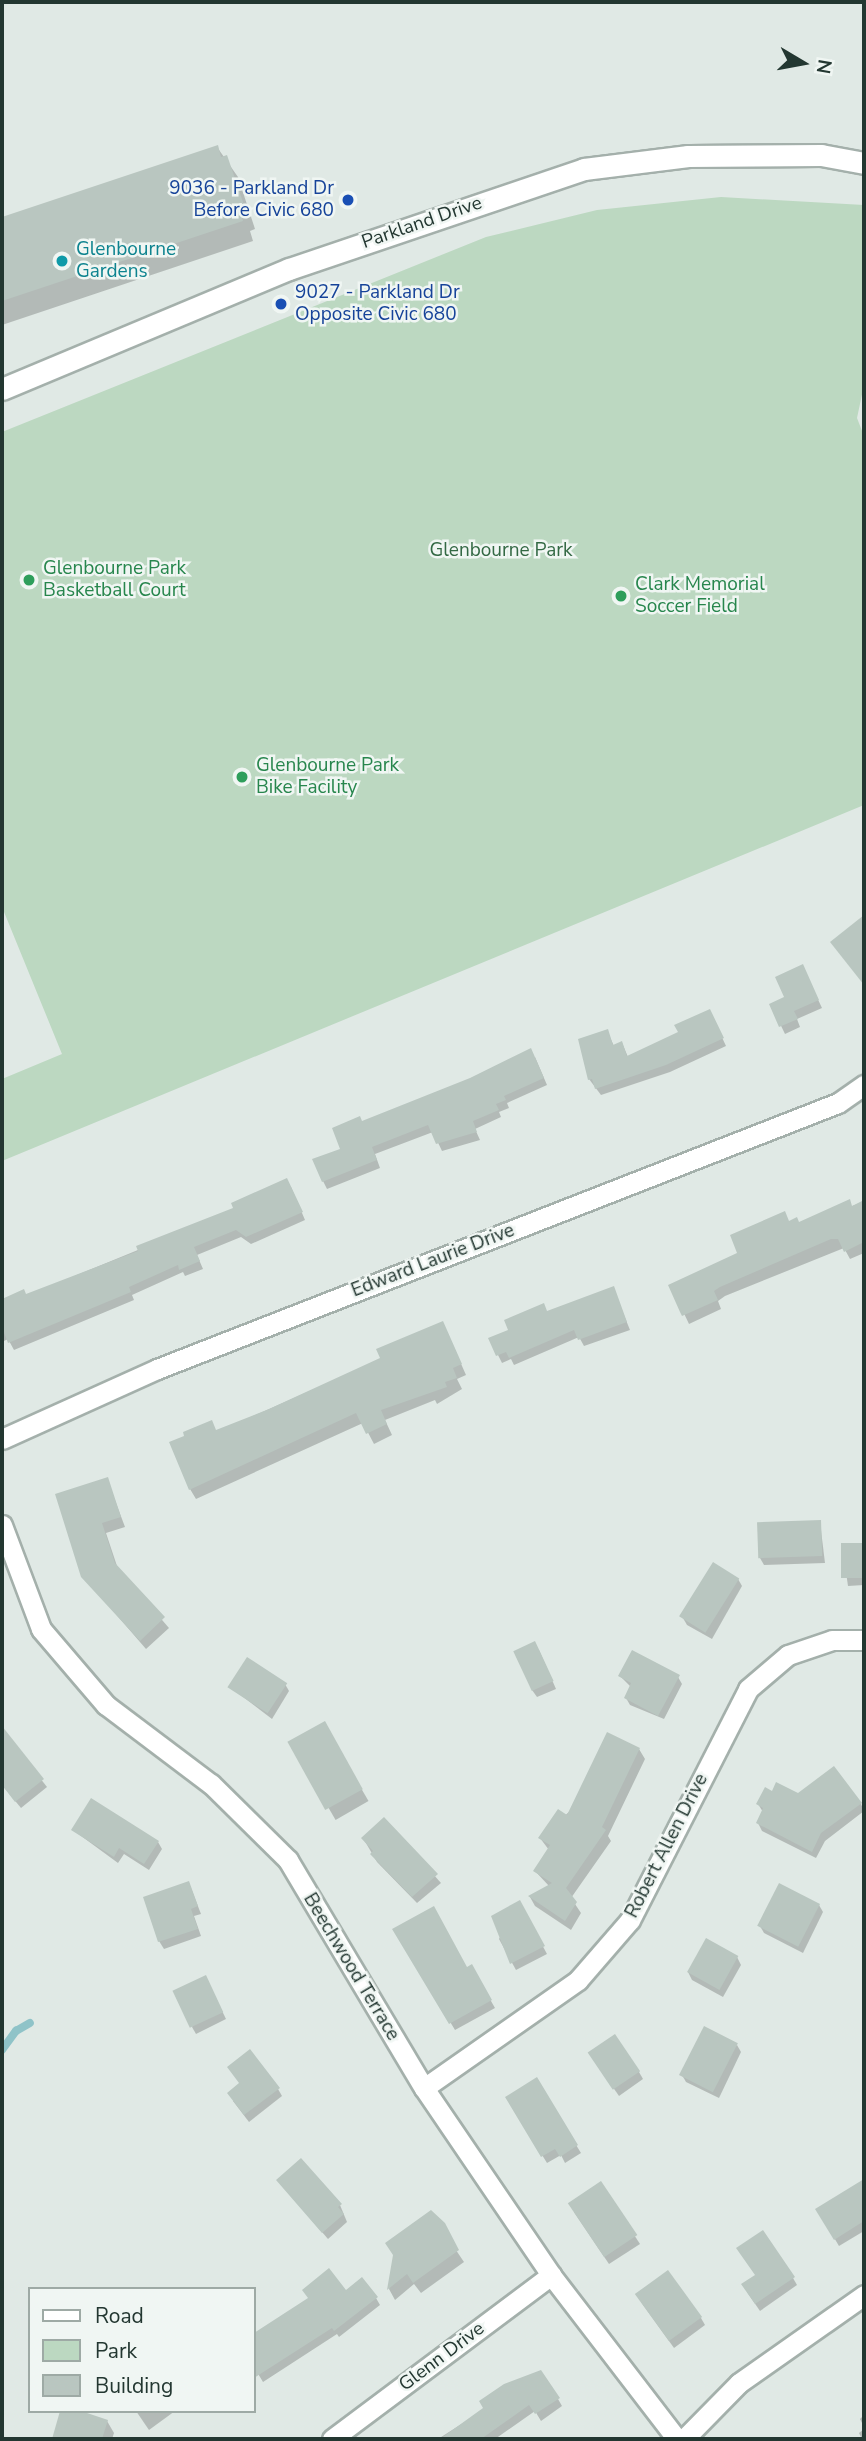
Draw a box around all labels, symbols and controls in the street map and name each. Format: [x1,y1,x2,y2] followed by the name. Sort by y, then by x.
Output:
[768,28,838,98] north arrow
[810,57,838,76] text: N
[169,178,334,222] place label: 9036 - Parkland Dr Before Civic 680
[340,192,356,208] marker: 9036 - Parkland Dr Before Civic 680
[359,192,485,254] street label: Parkland Drive
[76,239,176,283] place label: Glenbourne Gardens
[54,253,70,269] marker: Glenbourne Gardens
[295,282,460,326] place label: 9027 - Parkland Dr Opposite Civic 680
[273,296,289,312] marker: 9027 - Parkland Dr Opposite Civic 680
[429,540,573,562] park label: Glenbourne Park
[43,558,186,602] place label: Glenbourne Park Basketball Court
[21,572,37,588] marker: Glenbourne Park Basketball Court
[635,574,765,618] place label: Clark Memorial Soccer Field
[613,588,629,604] marker: Clark Memorial Soccer Field
[256,755,399,799] place label: Glenbourne Park Bike Facility
[234,769,250,785] marker: Glenbourne Park Bike Facility
[348,1219,518,1303] street label: Edward Laurie Drive
[621,1770,713,1922] street label: Robert Allen Drive
[298,1889,404,2045] street label: Beechwood Terrace
[28,2287,256,2413] legend
[95,2302,144,2330] text: Road
[395,2318,489,2396] street label: Glenn Drive
[95,2337,137,2365] text: Park
[95,2372,173,2400] text: Building

